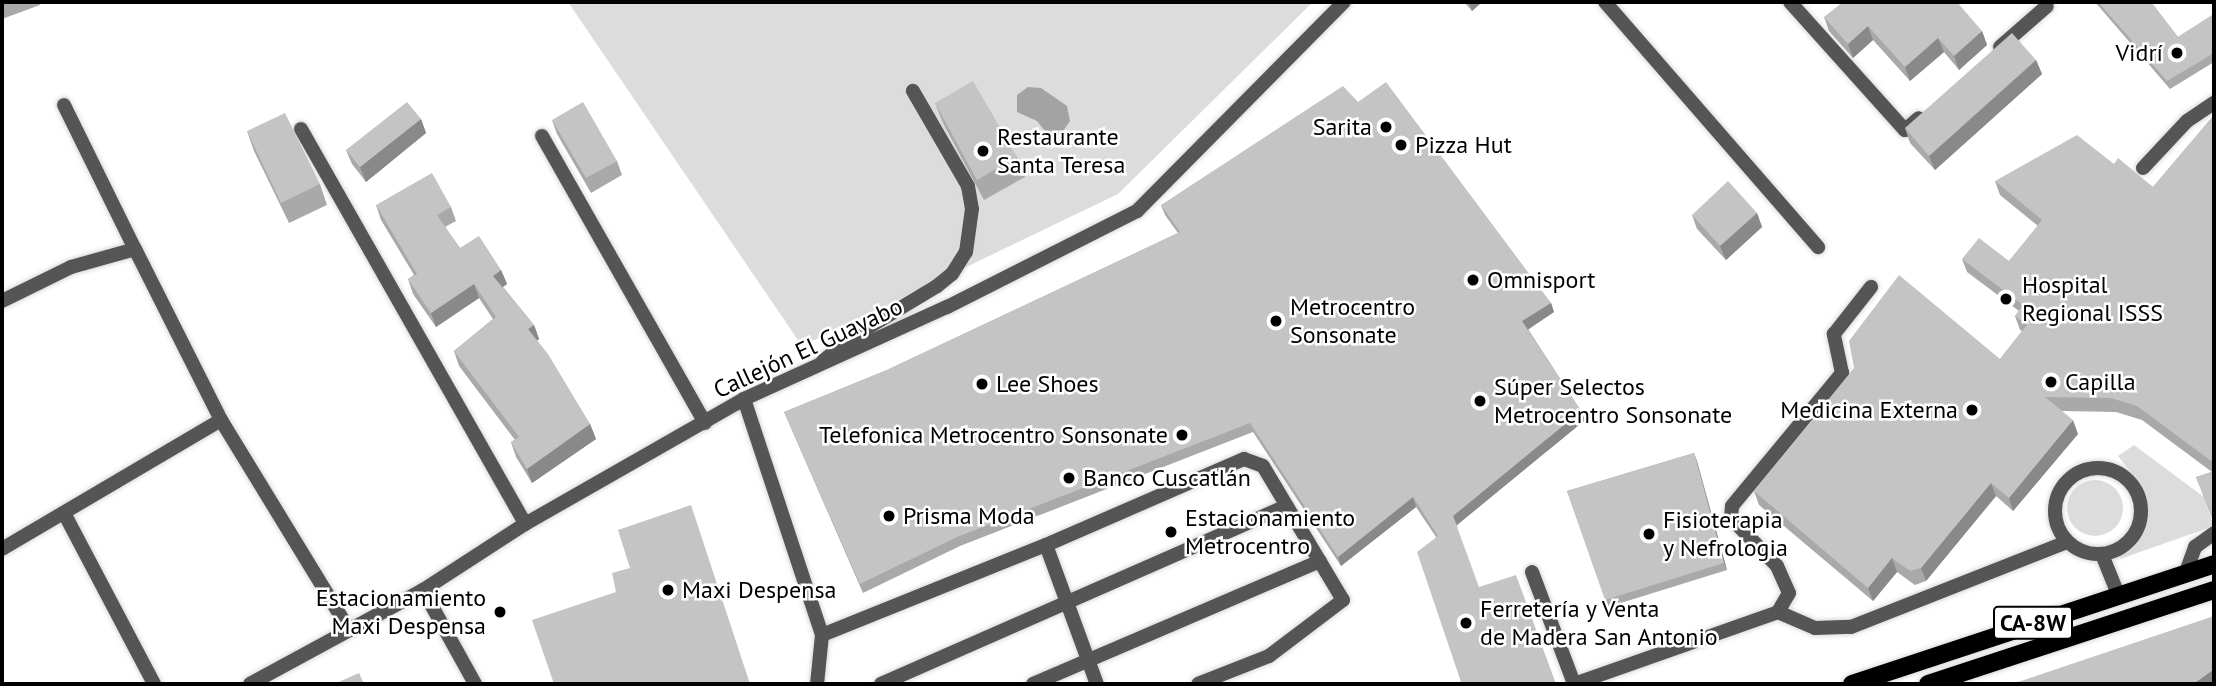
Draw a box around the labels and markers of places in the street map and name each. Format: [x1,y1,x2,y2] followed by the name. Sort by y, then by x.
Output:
[2115,39,2163,67] place label: Vidrí
[2169,45,2185,61] marker: Vidrí
[1313,113,1372,141] place label: Sarita
[1378,119,1394,135] marker: Sarita
[997,123,1126,179] place label: Restaurante Santa Teresa
[1415,131,1512,159] place label: Pizza Hut
[1393,137,1409,153] marker: Pizza Hut
[975,143,991,159] marker: Restaurante Santa Teresa
[1487,266,1595,294] place label: Omnisport
[2022,271,2163,327] place label: Hospital Regional ISSS
[1465,272,1481,288] marker: Omnisport
[1996,289,2016,309] marker: Hospital Regional ISSS
[1290,293,1415,349] place label: Metrocentro Sonsonate
[1268,313,1284,329] marker: Metrocentro Sonsonate
[2065,368,2136,396] place label: Capilla
[996,370,1099,398] place label: Lee Shoes
[1494,373,1732,429] place label: Súper Selectos Metrocentro Sonsonate
[2043,374,2059,390] marker: Capilla
[974,376,990,392] marker: Lee Shoes
[1472,393,1488,409] marker: Súper Selectos Metrocentro Sonsonate
[1780,396,1958,424] place label: Medicina Externa
[1964,402,1980,418] marker: Medicina Externa
[819,421,1168,449] place label: Telefonica Metrocentro Sonsonate
[1174,427,1190,443] marker: Telefonica Metrocentro Sonsonate
[1083,464,1251,492] place label: Banco Cuscatlán
[1061,470,1077,486] marker: Banco Cuscatlán
[903,502,1035,530] place label: Prisma Moda
[1185,504,1355,560] place label: Estacionamiento Metrocentro
[1663,506,1789,562] place label: Fisioterapia y Nefrologia
[881,508,897,524] marker: Prisma Moda
[1163,524,1179,540] marker: Estacionamiento Metrocentro
[1641,526,1657,542] marker: Fisioterapia y Nefrologia
[682,576,836,604] place label: Maxi Despensa
[660,582,676,598] marker: Maxi Despensa
[316,584,486,640] place label: Estacionamiento Maxi Despensa
[1480,595,1718,651] place label: Ferretería y Venta de Madera San Antonio
[492,604,508,620] marker: Estacionamiento Maxi Despensa
[1458,615,1474,631] marker: Ferretería y Venta de Madera San Antonio

